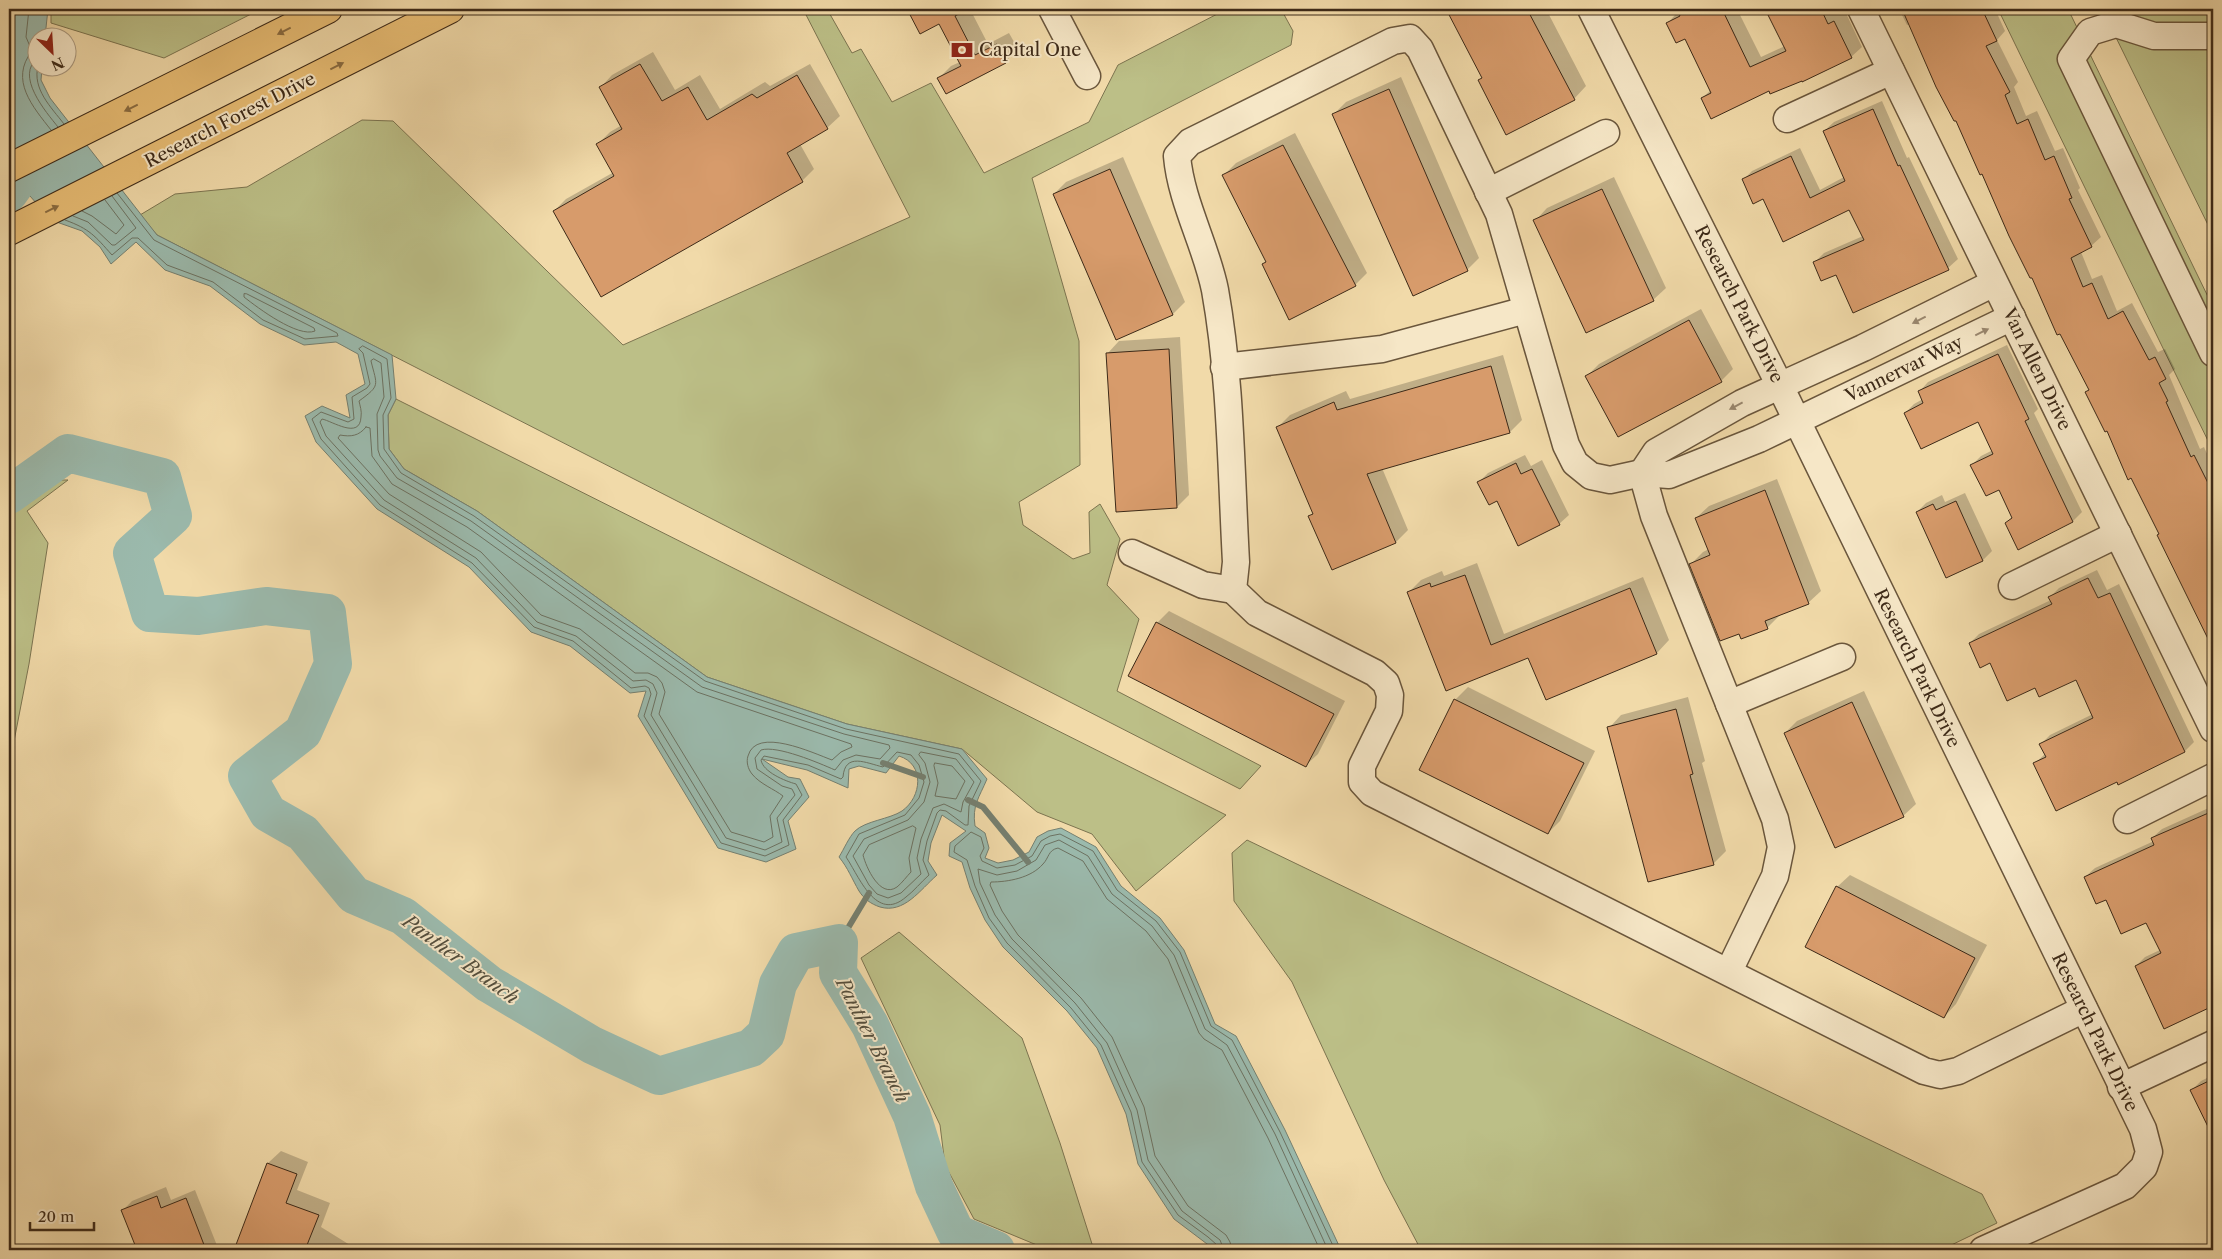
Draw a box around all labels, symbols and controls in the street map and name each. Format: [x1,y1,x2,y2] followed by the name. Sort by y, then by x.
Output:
[277,27,291,35] one-way arrow
[28,28,78,78] north arrow
[949,37,975,63] bank icon: Capital One
[979,39,1081,61] place label: Capital One
[48,53,67,75] text: N
[330,62,344,70] one-way arrow
[141,67,319,173] street label: Research Forest Drive
[124,104,138,112] one-way arrow
[45,205,60,213] one-way arrow
[1690,222,1788,386] street label: Research Park Drive
[1997,303,2076,434] street label: Van Allen Drive
[1912,316,1926,324] one-way arrow
[1975,327,1989,335] one-way arrow
[1841,331,1967,407] street label: Vannervar Way
[1729,402,1744,410] one-way arrow
[1869,585,1965,751] street label: Research Park Drive
[397,909,523,1009] water label: Panther Branch
[2047,949,2143,1115] street label: Research Park Drive
[830,972,914,1107] water label: Panther Branch
[30,1199,94,1231] scale bar
[38,1207,74,1226] text: 20 m

